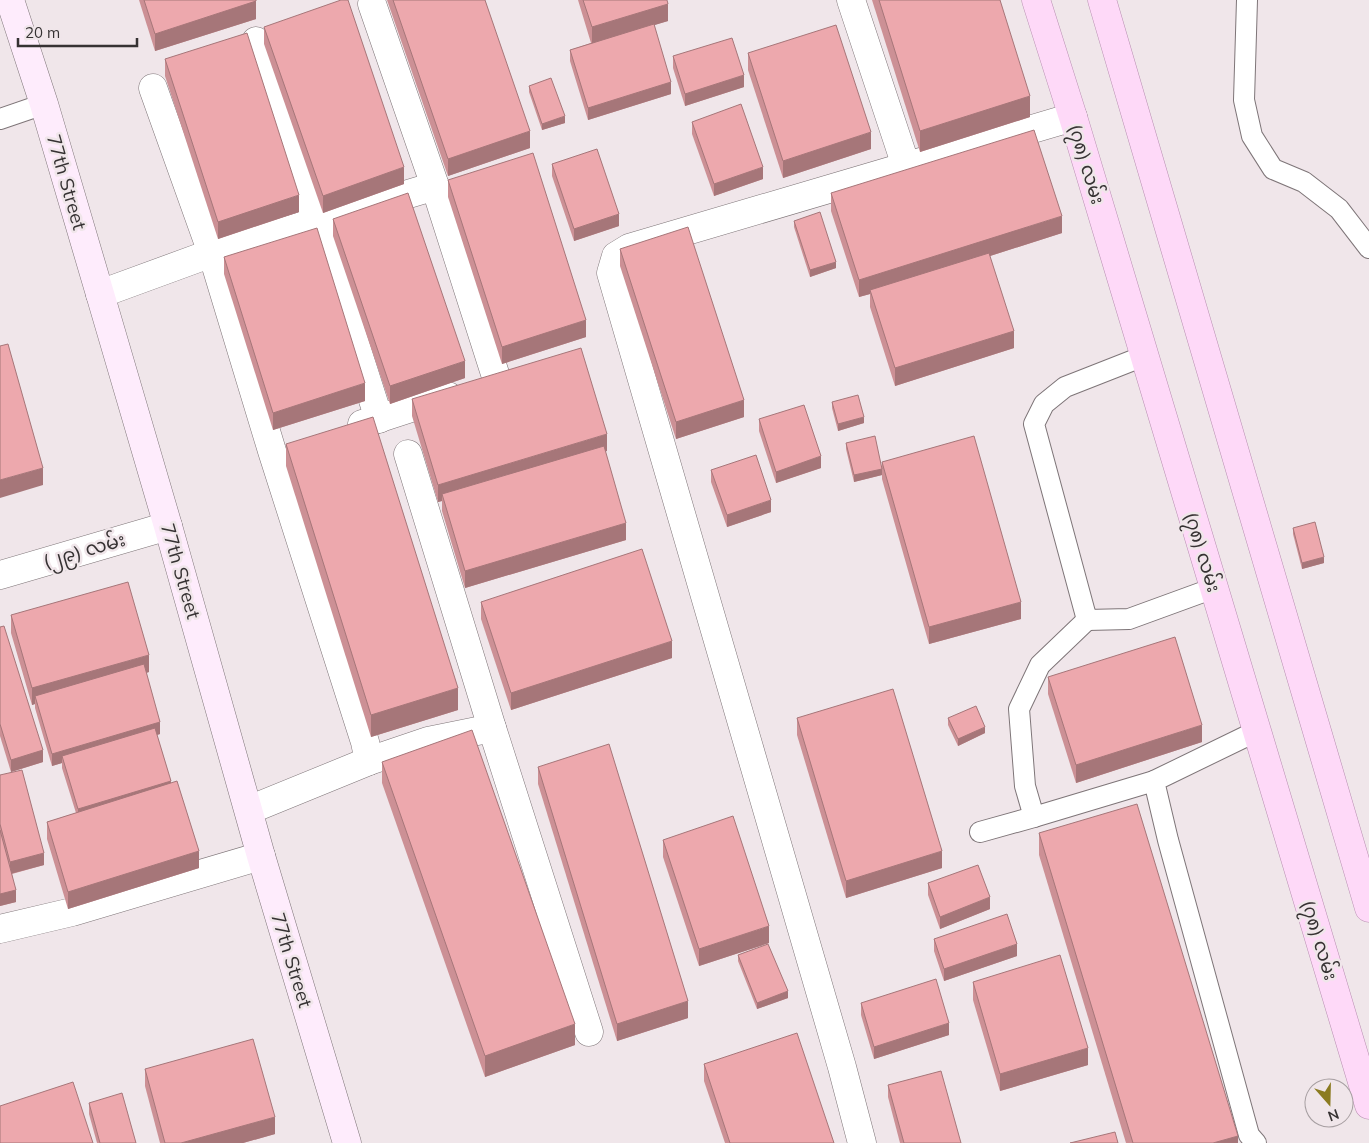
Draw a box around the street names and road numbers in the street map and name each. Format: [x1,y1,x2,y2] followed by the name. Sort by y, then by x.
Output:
[1060,120,1112,208] street label: (၇၈) လမ်း
[42,132,92,233] street label: 77th Street
[1176,508,1228,596] street label: (၇၈) လမ်း
[156,521,206,622] street label: 77th Street
[40,525,129,577] street label: (၂၉) လမ်း
[1293,896,1345,984] street label: (၇၈) လမ်း
[266,910,318,1011] street label: 77th Street

